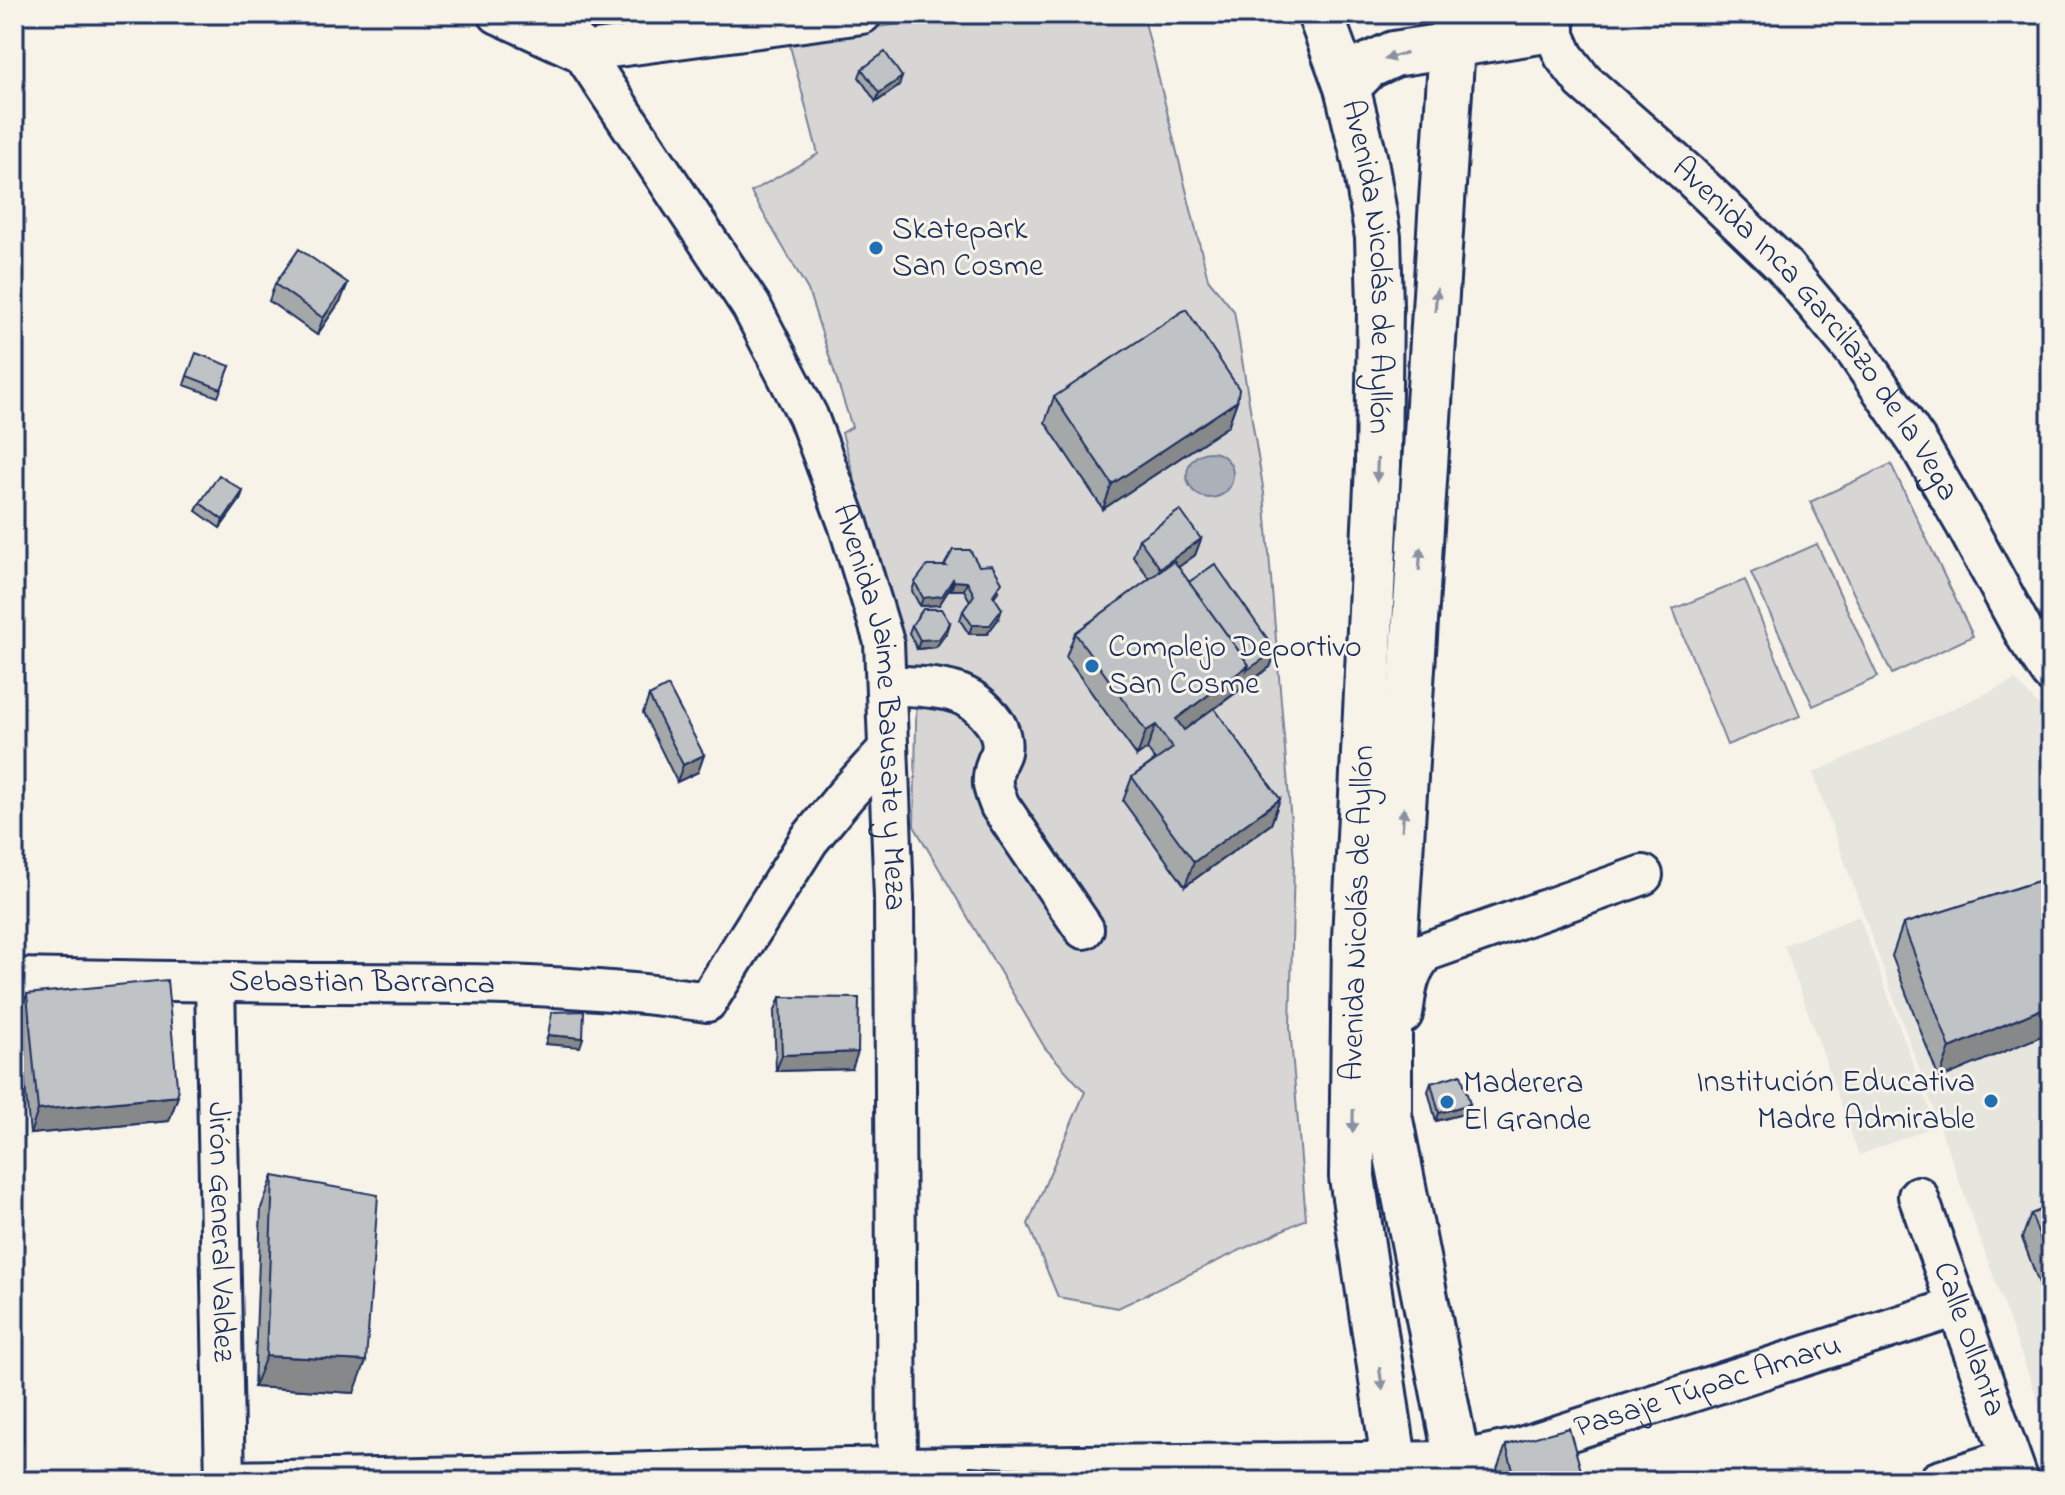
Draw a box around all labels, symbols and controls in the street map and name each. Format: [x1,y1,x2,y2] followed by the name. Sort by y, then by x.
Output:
[1383,50,1407,63] one-way arrow
[1327,95,1404,434] street label: Avenida Nicolás de Ayllón
[1661,146,1970,510] street label: Avenida Inca Garcilazo de la Vega
[892,207,1044,291] place label: Skatepark San Cosme
[867,239,885,257] marker: Skatepark San Cosme
[1430,287,1443,312] one-way arrow
[1371,458,1384,483] one-way arrow
[819,497,918,911] street label: Avenida Jaime Bausate y Meza
[1414,547,1427,572] one-way arrow
[1108,625,1362,709] place label: Complejo Deportivo San Cosme
[1083,657,1101,675] marker: Complejo Deportivo San Cosme
[1330,744,1388,1082] street label: Avenida Nicolás de Ayllón
[1396,806,1409,831] one-way arrow
[229,959,496,1008] street label: Sebastian Barranca
[1696,1060,1976,1144] place label: Institución Educativa Madre Admirable
[1463,1061,1592,1145] place label: Maderera El Grande
[1982,1092,2000,1110] marker: Institución Educativa Madre Admirable
[1438,1093,1456,1111] marker: Maderera El Grande
[194,1101,246,1363] street label: Jirón General Valdez
[1347,1109,1359,1134] one-way arrow
[1920,1256,2018,1423] street label: Calle Ollanta
[1568,1322,1847,1452] street label: Pasaje Túpac Amaru
[1375,1367,1388,1392] one-way arrow

